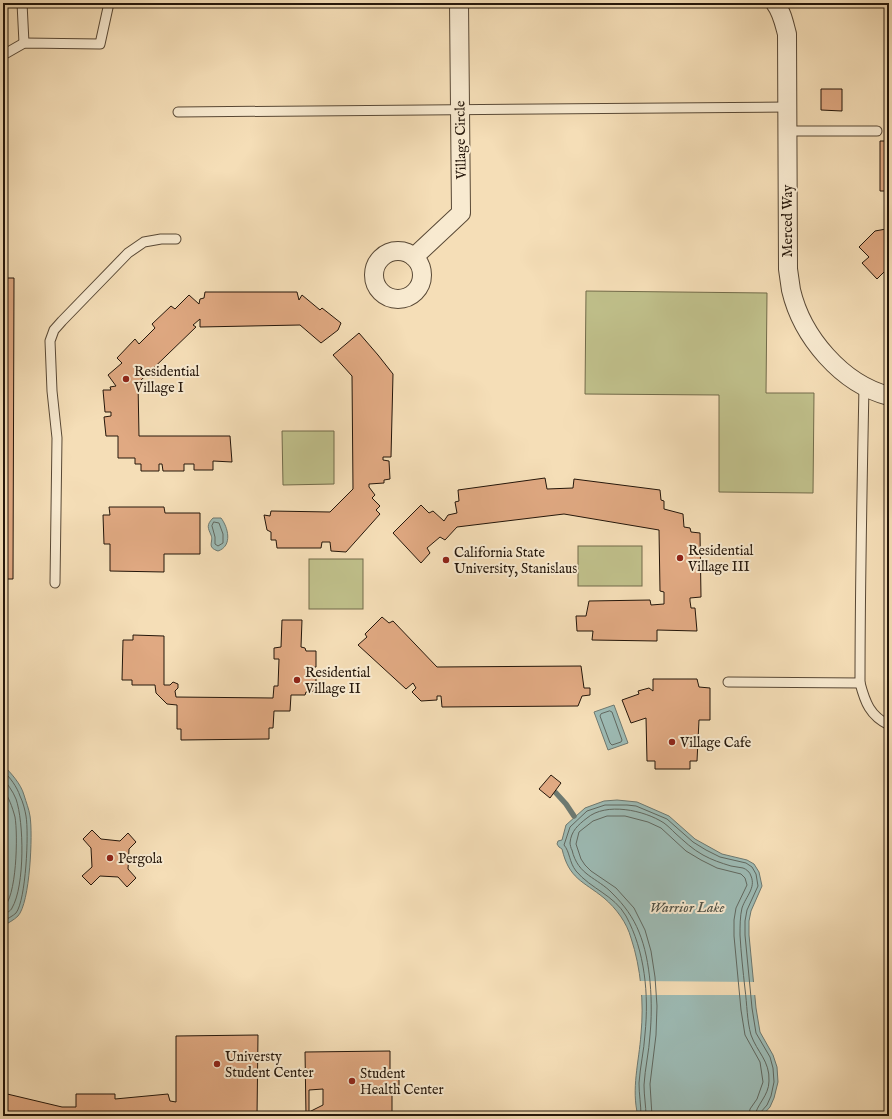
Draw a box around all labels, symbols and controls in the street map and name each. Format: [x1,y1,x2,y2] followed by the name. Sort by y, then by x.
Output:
[451,100,471,181] street label: Village Circle
[779,184,797,257] street label: Merced Way
[133,363,200,397] place label: Residential Village I
[121,374,131,384] marker: Residential Village I
[687,542,754,576] place label: Residential Village III
[454,544,577,578] place label: California State University, Stanislaus
[675,553,685,563] marker: Residential Village III
[441,555,451,565] marker: California State University, Stanislaus
[304,664,371,698] place label: Residential Village II
[292,675,302,685] marker: Residential Village II
[679,734,752,752] place label: Village Cafe
[667,737,677,747] marker: Village Cafe
[118,850,163,868] place label: Pergola
[105,853,115,863] marker: Pergola
[649,898,725,917] water label: Warrior Lake
[225,1048,314,1082] place label: Universty Student Center
[212,1059,222,1069] marker: Universty Student Center
[360,1065,444,1099] place label: Student Health Center
[347,1076,357,1086] marker: Student Health Center

